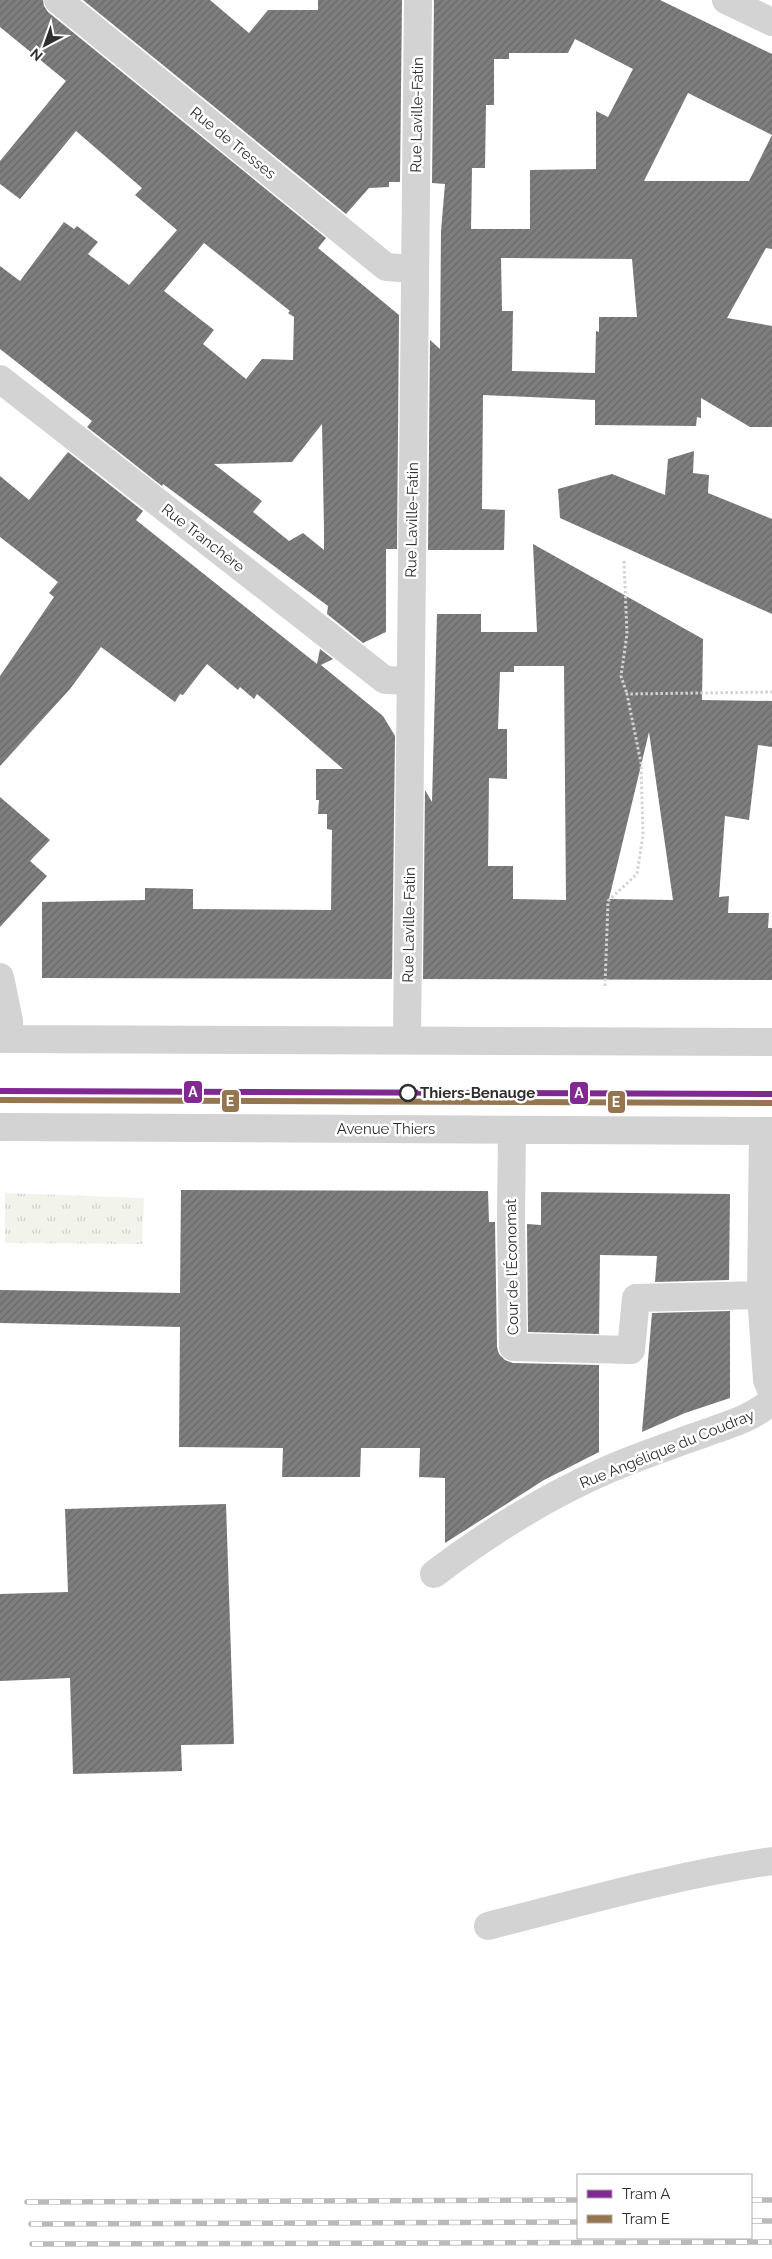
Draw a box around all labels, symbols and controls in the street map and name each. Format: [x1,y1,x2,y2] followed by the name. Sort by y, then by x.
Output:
[20,20,70,70] north arrow
[27,45,46,64] text: N
[407,57,427,173] street label: Rue Laville-Fatin
[187,103,279,183] street label: Rue de Tresses
[402,462,422,578] street label: Rue Laville-Fatin
[158,500,248,576] street label: Rue Tranchère
[399,867,419,983] street label: Rue Laville-Fatin
[183,1080,203,1104] line badge: A
[569,1081,589,1105] line badge: A
[188,1084,198,1100] text: A
[399,1084,417,1102] marker: Thiers-Benauge
[420,1084,535,1102] place label: Thiers-Benauge
[574,1085,584,1101] text: A
[221,1089,240,1113] line badge: E
[607,1090,626,1114] line badge: E
[226,1093,234,1109] text: E
[612,1094,620,1110] text: E
[337,1120,435,1138] street label: Avenue Thiers
[502,1199,522,1335] street label: Cour de l'Économat
[577,1406,757,1492] street label: Rue Angélique du Coudray
[577,2174,752,2239] legend
[622,2185,671,2203] text: Tram A
[622,2210,670,2228] text: Tram E

